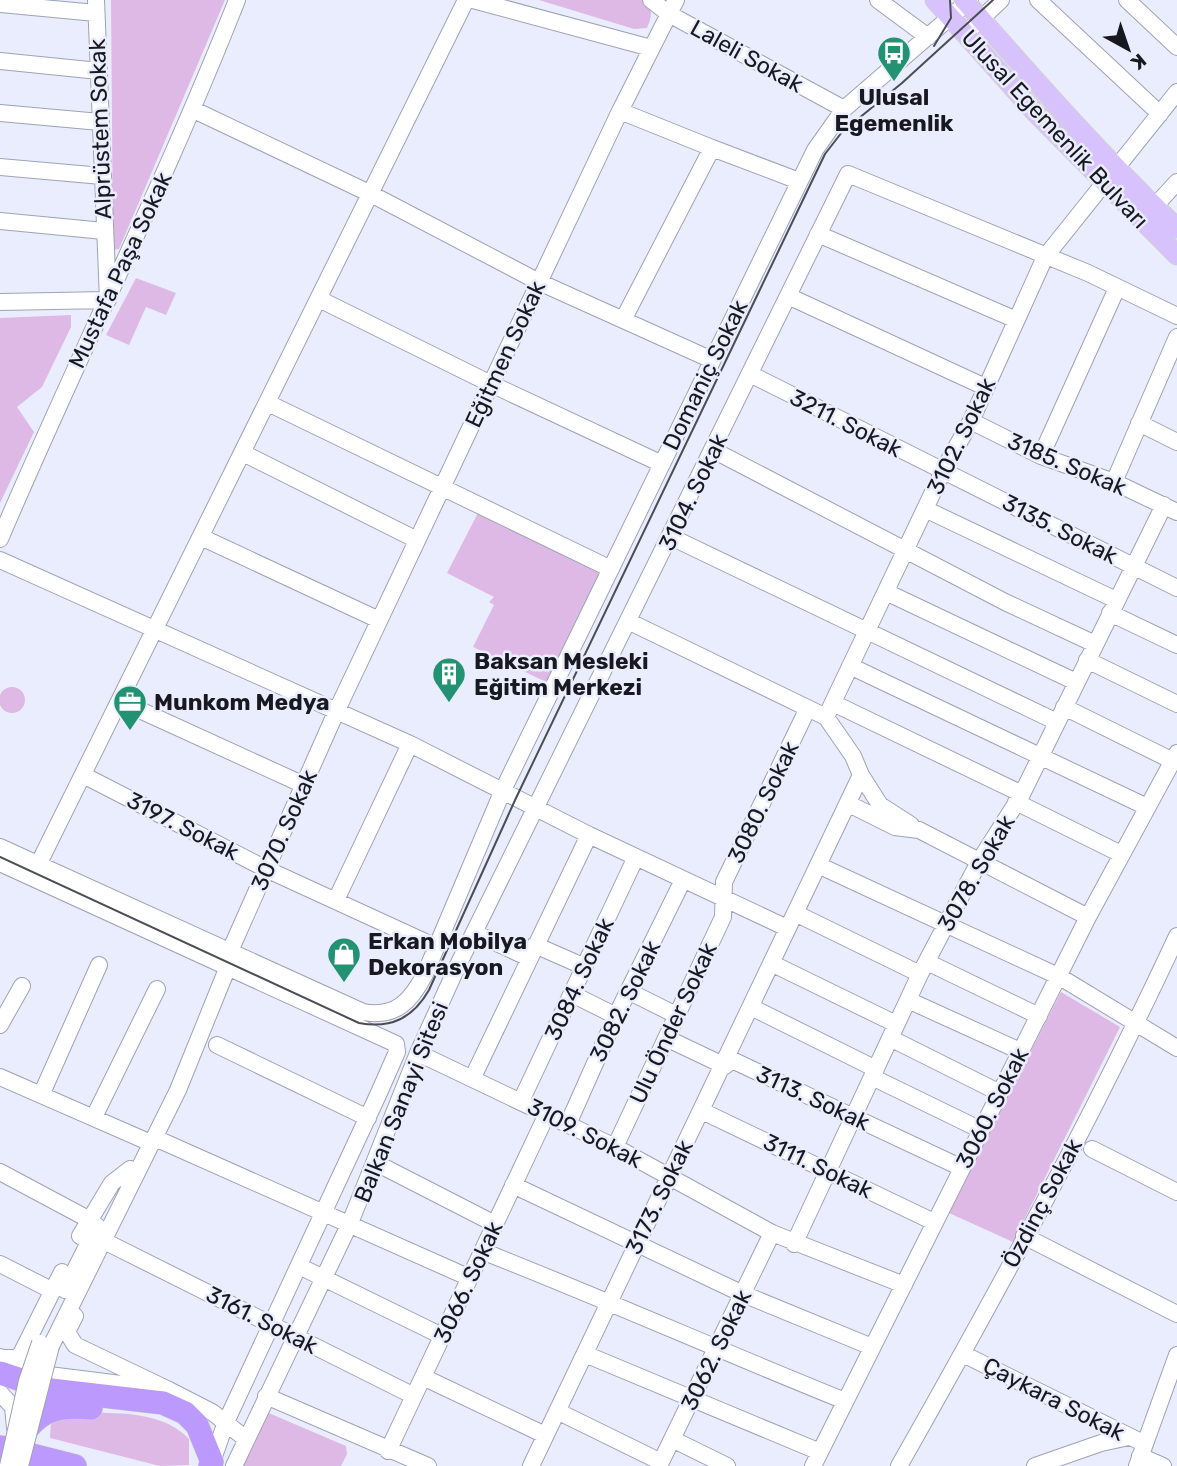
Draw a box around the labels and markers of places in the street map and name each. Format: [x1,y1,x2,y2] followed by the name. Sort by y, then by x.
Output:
[875,34,913,83] bus stop icon: Ulusal Egemenlik
[834,83,954,137] place label: Ulusal Egemenlik
[474,647,649,701] place label: Baksan Mesleki Eğitim Merkezi
[430,655,468,704] building icon: Baksan Mesleki Eğitim Merkezi
[111,683,149,732] office icon: Munkom Medya
[154,688,330,716] place label: Munkom Medya
[368,927,527,981] place label: Erkan Mobilya Dekorasyon
[325,935,363,984] shop icon: Erkan Mobilya Dekorasyon

